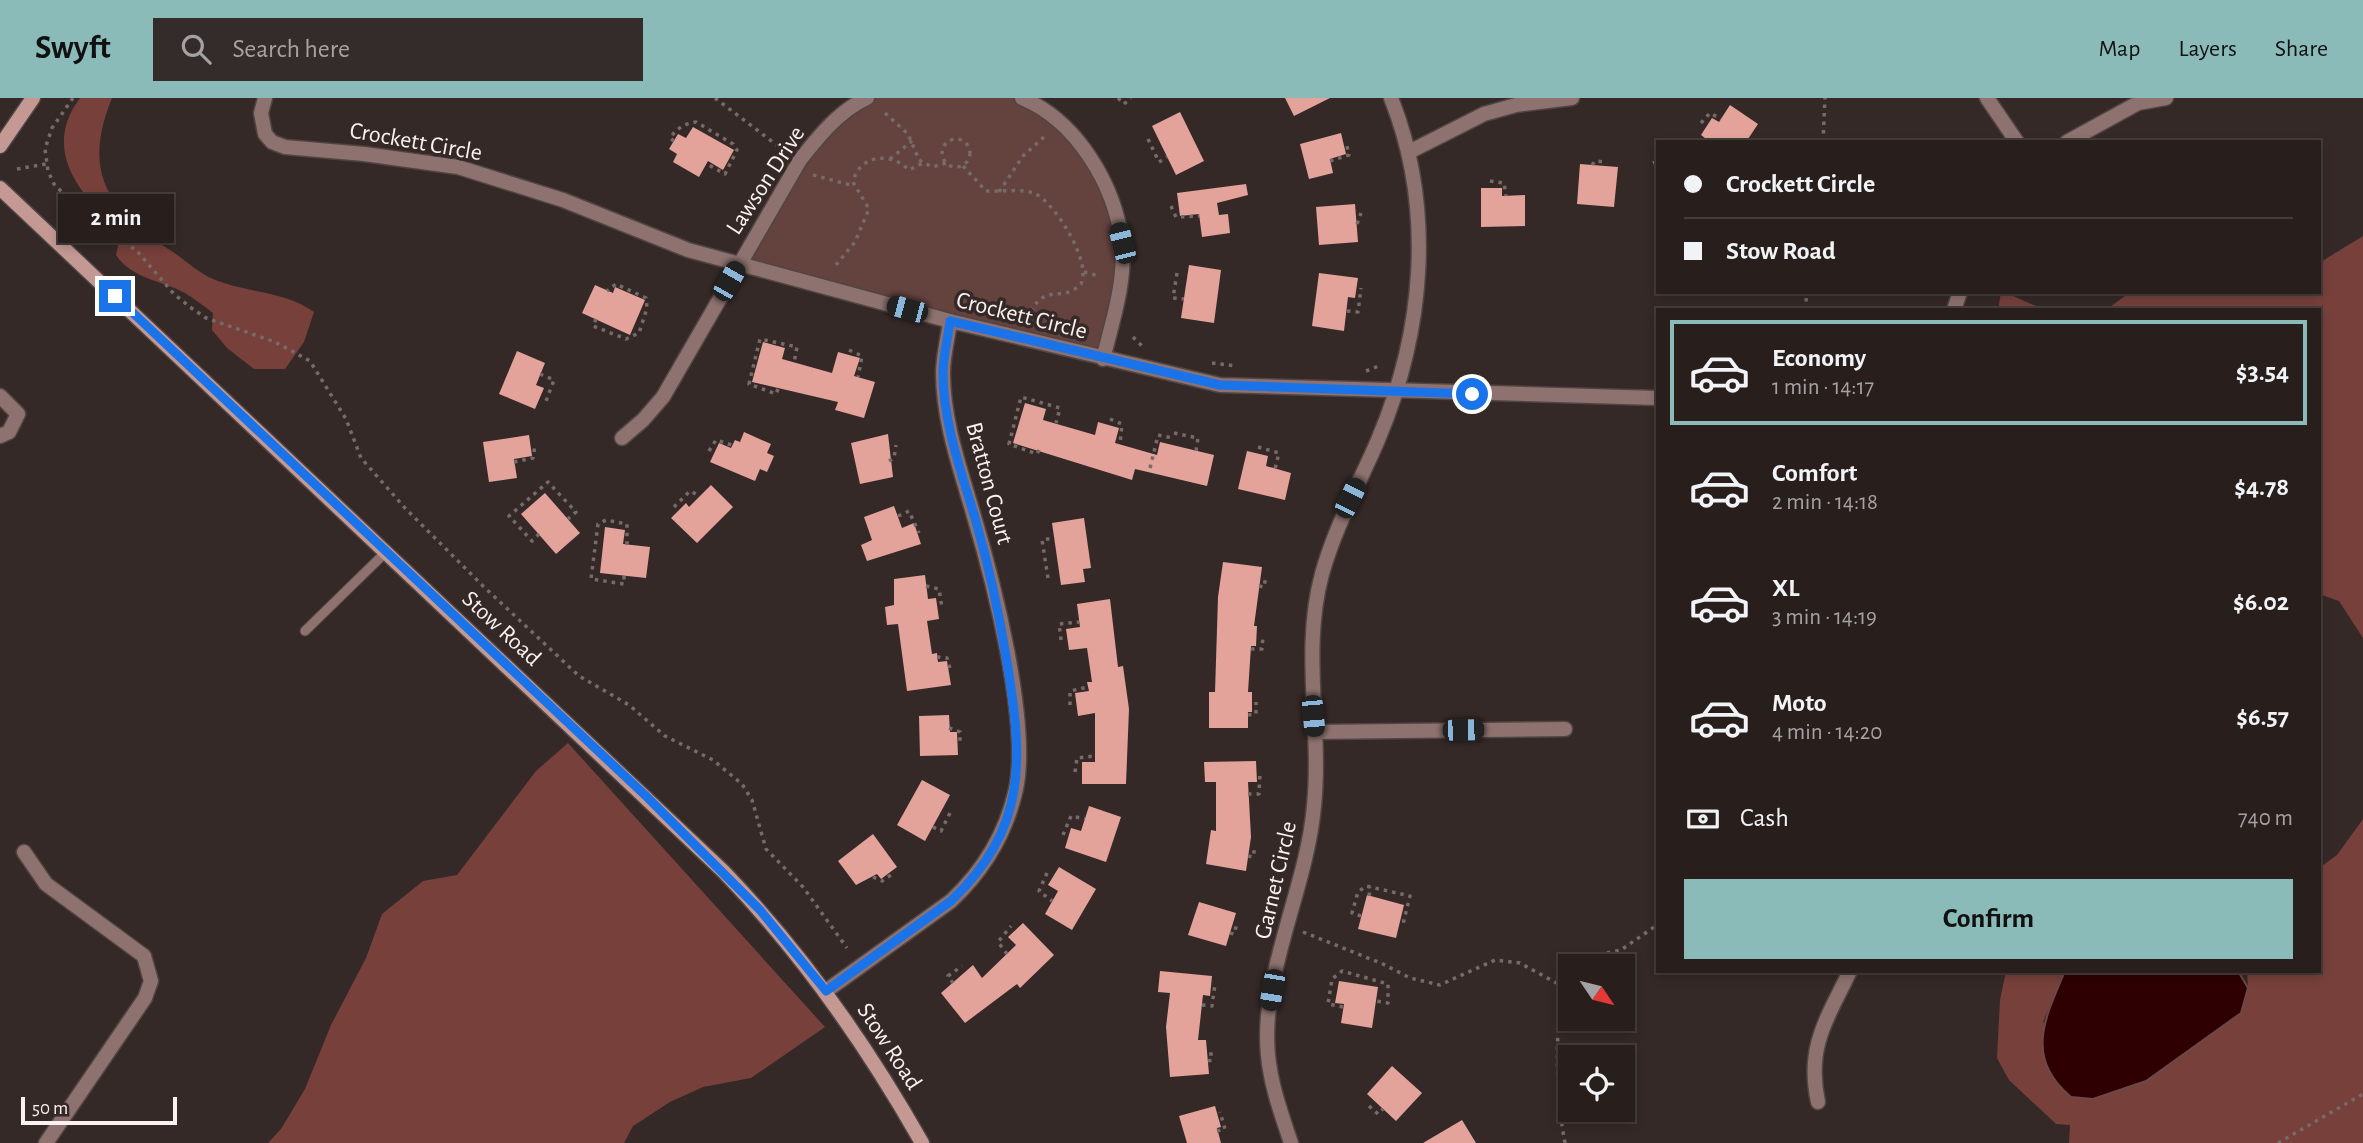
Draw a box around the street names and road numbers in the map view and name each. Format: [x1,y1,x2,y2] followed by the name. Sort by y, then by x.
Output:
[348,119,484,165] street label: Crockett Circle
[722,122,810,239] street label: Lawson Drive
[954,288,1090,344] street label: Crockett Circle
[961,420,1017,547] street label: Bratton Court
[457,587,545,671] street label: Stow Road
[1251,819,1301,941] street label: Garnet Circle
[852,999,926,1094] street label: Stow Road

